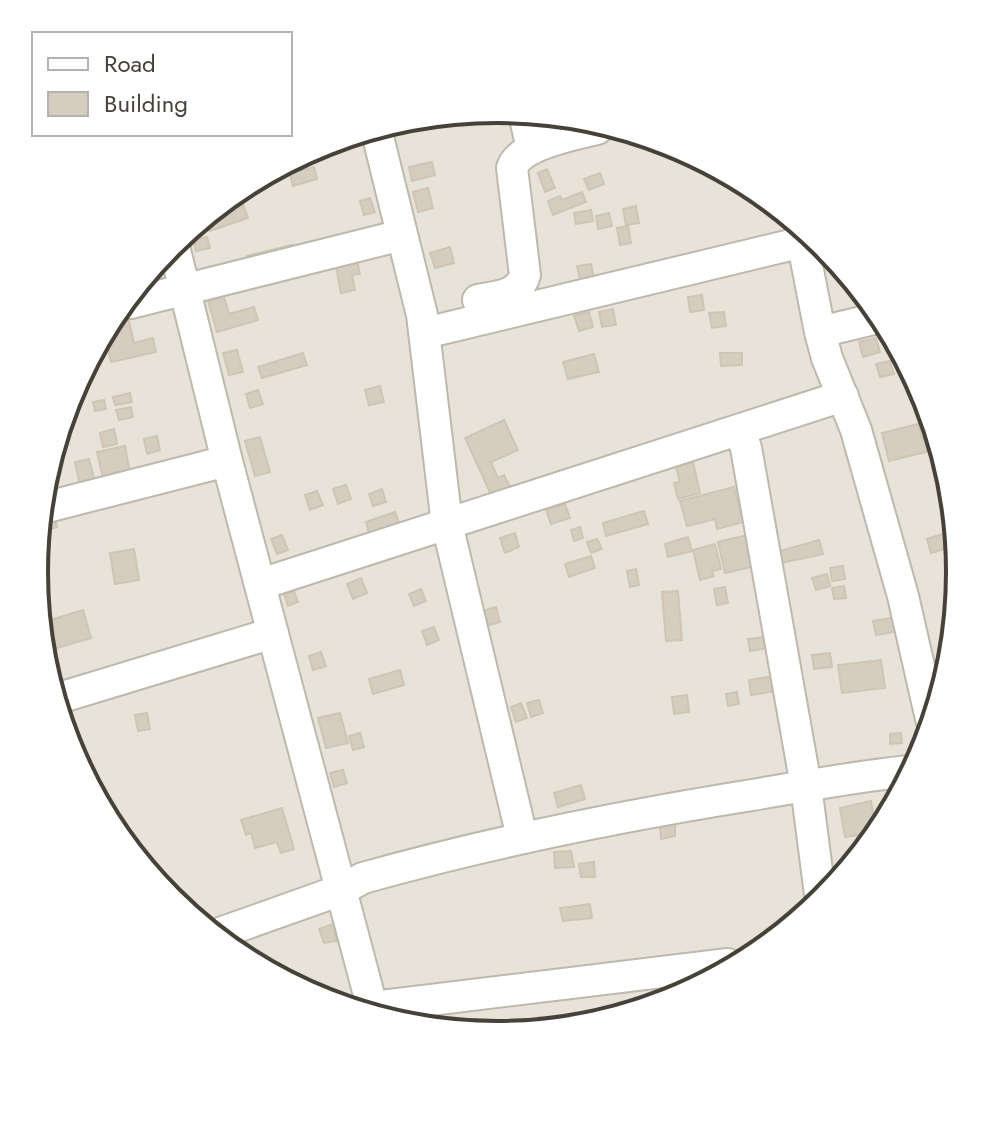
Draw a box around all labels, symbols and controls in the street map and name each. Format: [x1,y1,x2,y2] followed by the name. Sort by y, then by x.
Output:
[32,32,292,136] legend
[104,46,156,81] text: Road
[104,86,188,121] text: Building

